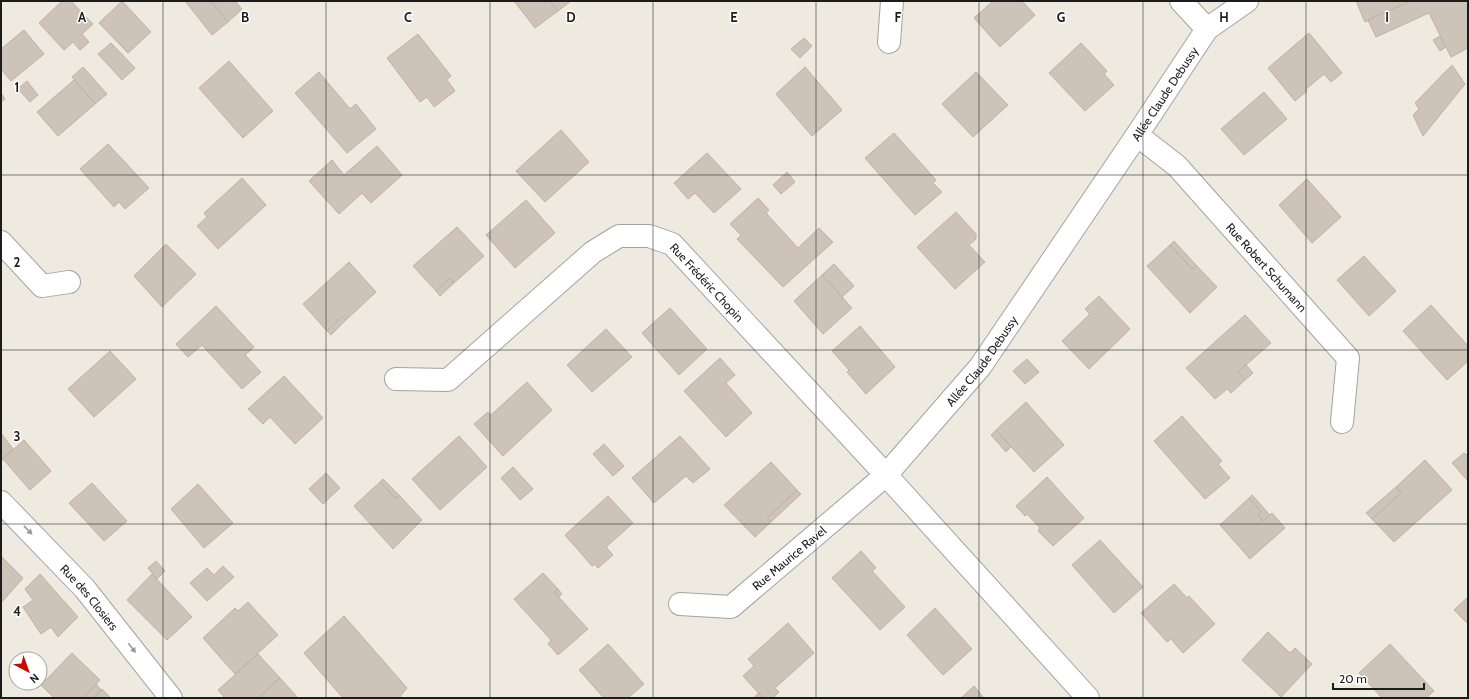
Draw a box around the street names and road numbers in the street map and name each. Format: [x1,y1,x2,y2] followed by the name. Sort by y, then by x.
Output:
[1128,44,1201,143] street label: Allée Claude Debussy
[1223,219,1311,315] street label: Rue Robert Schumann
[667,240,747,324] street label: Rue Frédéric Chopin
[942,313,1020,409] street label: Allée Claude Debussy
[749,523,829,593] street label: Rue Maurice Ravel
[57,561,122,633] street label: Rue des Closiers

